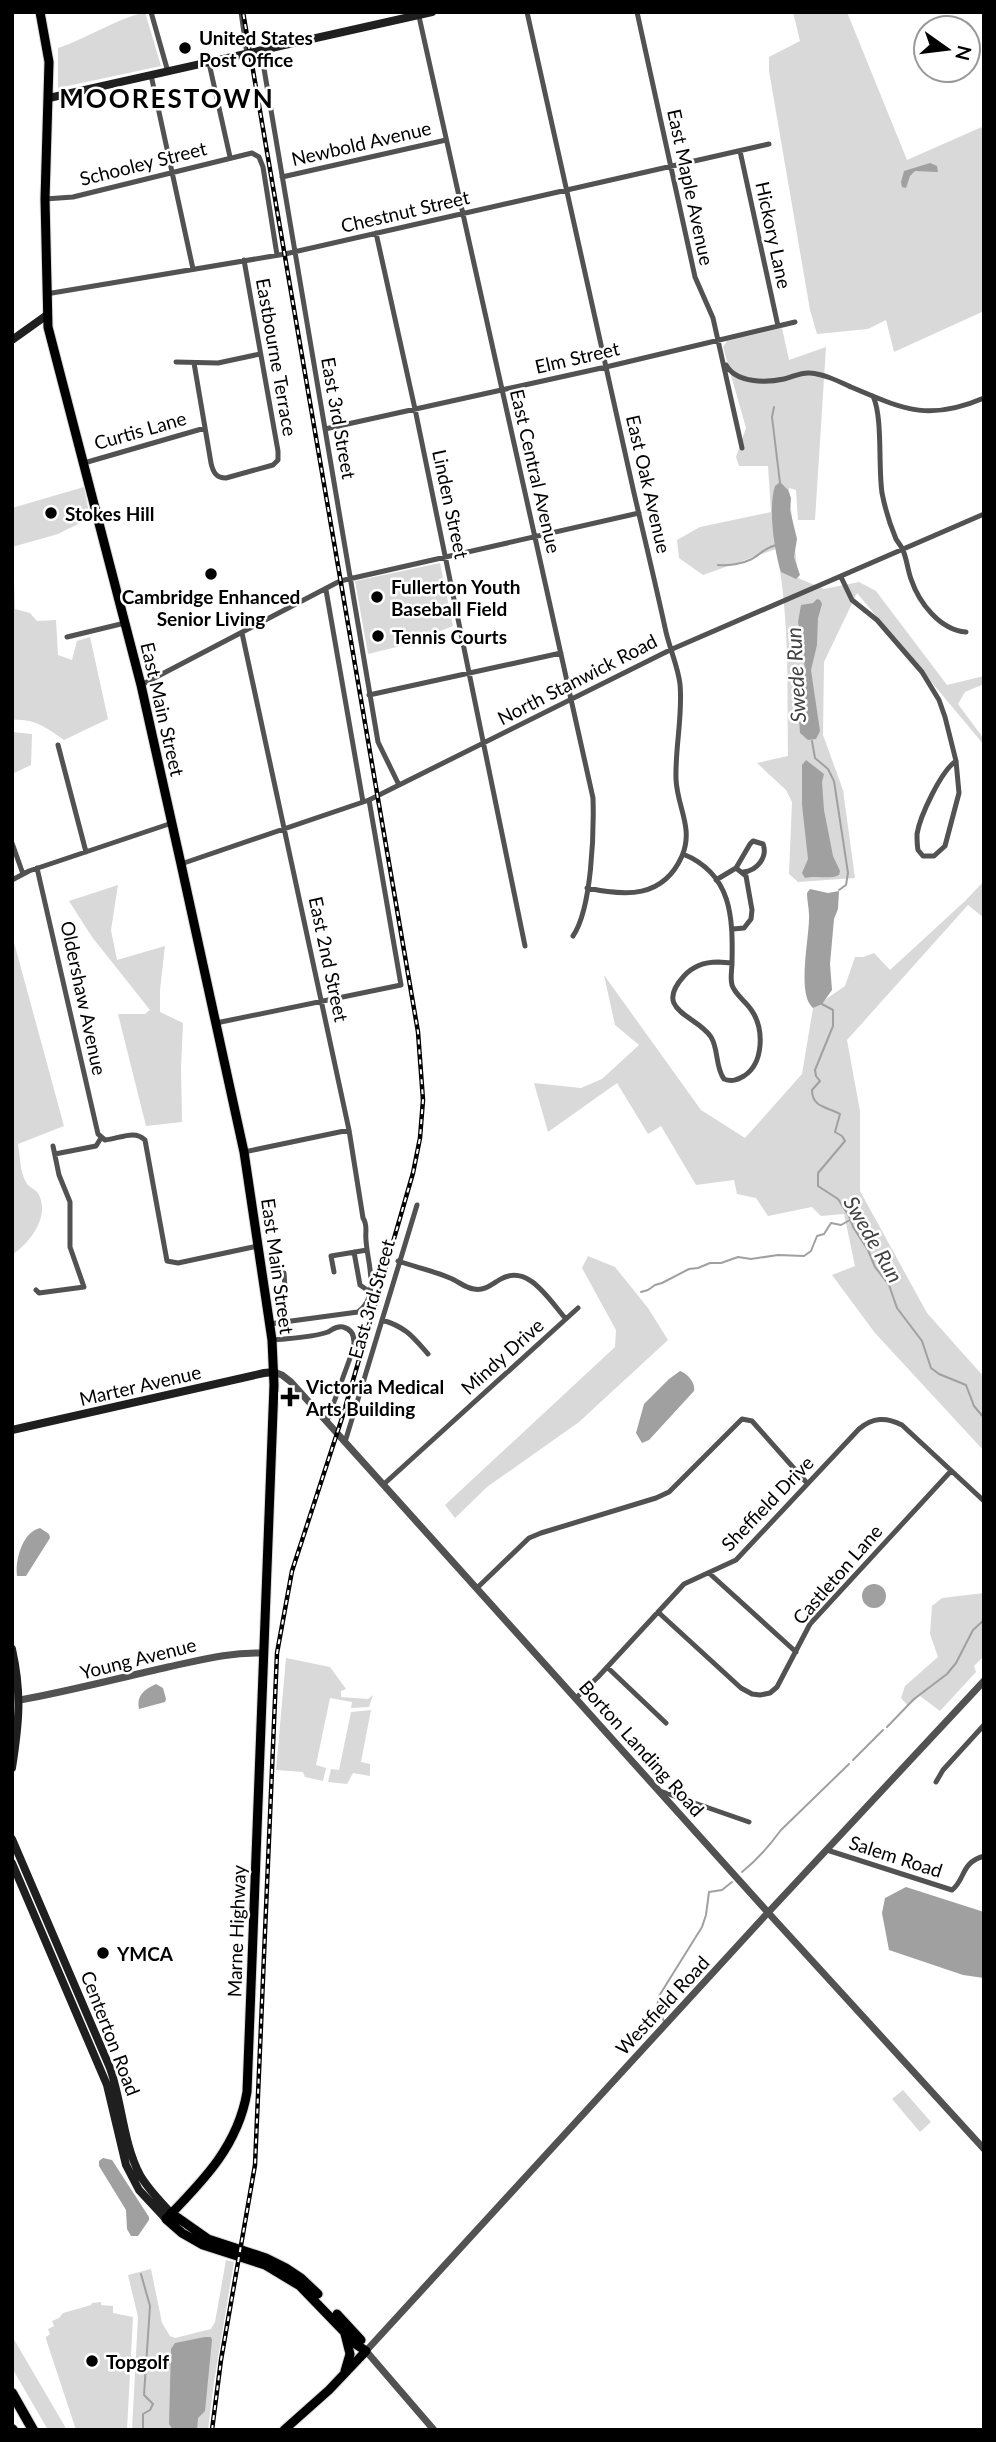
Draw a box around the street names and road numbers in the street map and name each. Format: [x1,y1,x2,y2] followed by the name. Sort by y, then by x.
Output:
[663,107,719,267] street label: East Maple Avenue
[289,116,433,170] street label: Newbold Avenue
[77,136,209,190] street label: Schooley Street
[751,179,797,291] street label: Hickory Lane
[338,185,472,237] street label: Chestnut Street
[252,276,302,438] street label: Eastbourne Terrace
[533,336,622,378] street label: Elm Street
[317,355,361,481] street label: East 3rd Street
[506,387,566,555] street label: East Central Avenue
[91,406,189,454] street label: Curtis Lane
[622,413,676,555] street label: East Oak Avenue
[428,447,474,561] street label: Linden Street
[493,629,661,729] street label: North Stanwick Road
[136,640,190,779] street label: East Main Street
[305,894,354,1024] street label: East 2nd Street
[56,919,112,1077] street label: Oldershaw Avenue
[257,1197,299,1336] street label: East Main Street
[343,1236,399,1361] street label: East 3rd Street
[456,1313,548,1399] street label: Mindy Drive
[77,1360,203,1410] street label: Marter Avenue
[716,1451,818,1555] street label: Sheffield Drive
[787,1519,887,1629] street label: Castleton Lane
[78,1632,198,1684] street label: Young Avenue
[575,1675,709,1821] street label: Borton Landing Road
[846,1830,946,1882] street label: Salem Road
[222,1864,250,1998] street label: Marne Highway
[610,1951,714,2059] street label: Westfield Road
[77,1967,145,2099] street label: Centerton Road

